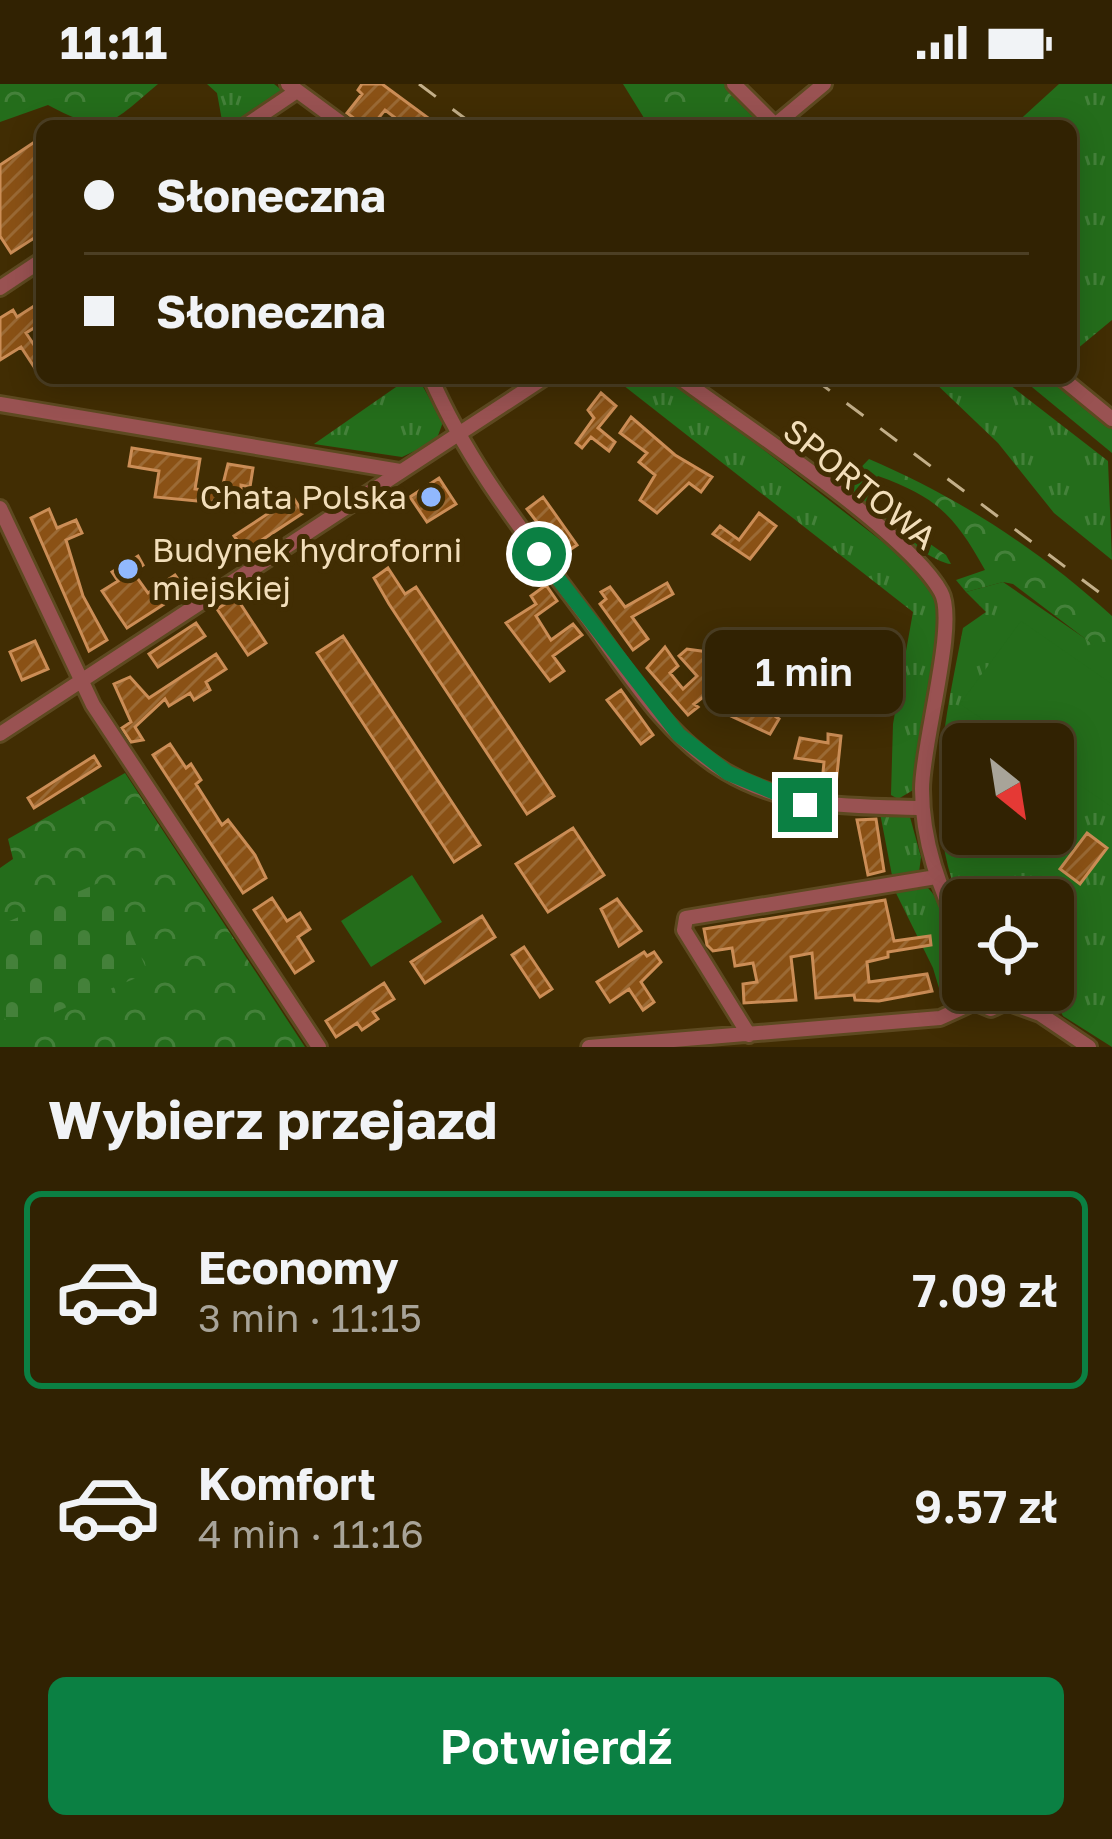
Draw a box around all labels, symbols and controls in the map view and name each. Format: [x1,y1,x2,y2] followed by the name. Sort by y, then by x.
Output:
[60,15,167,69] text: 11:11
[156,168,386,222] text: Słoneczna
[156,284,386,338] text: Słoneczna
[776,410,944,557] street label: SPORTOWA
[200,477,407,516] place label: Chata Polska
[418,484,444,510] marker: Chata Polska
[512,527,566,581] route start
[152,530,462,607] place label: Budynek hydroforni miejskiej
[115,556,141,582] marker: Budynek hydroforni miejskiej
[706,631,904,715] callout: 1 min
[755,648,853,695] text: 1 min
[942,723,1074,855] north arrow
[942,723,1074,1011] map controls
[778,778,832,832] route end
[942,879,1074,1011] button: locate
[48,1086,497,1151] text: Wybierz przejazd
[54,1236,162,1344] icon: car
[198,1240,399,1294] text: Economy
[912,1263,1058,1317] text: 7.09 zł
[198,1294,422,1341] text: 3 min · 11:15
[54,1452,162,1560] icon: car
[198,1456,376,1510] text: Komfort
[914,1479,1058,1533] text: 9.57 zł
[198,1510,424,1557] text: 4 min · 11:16
[48,1677,1064,1815] button: Potwierdź

